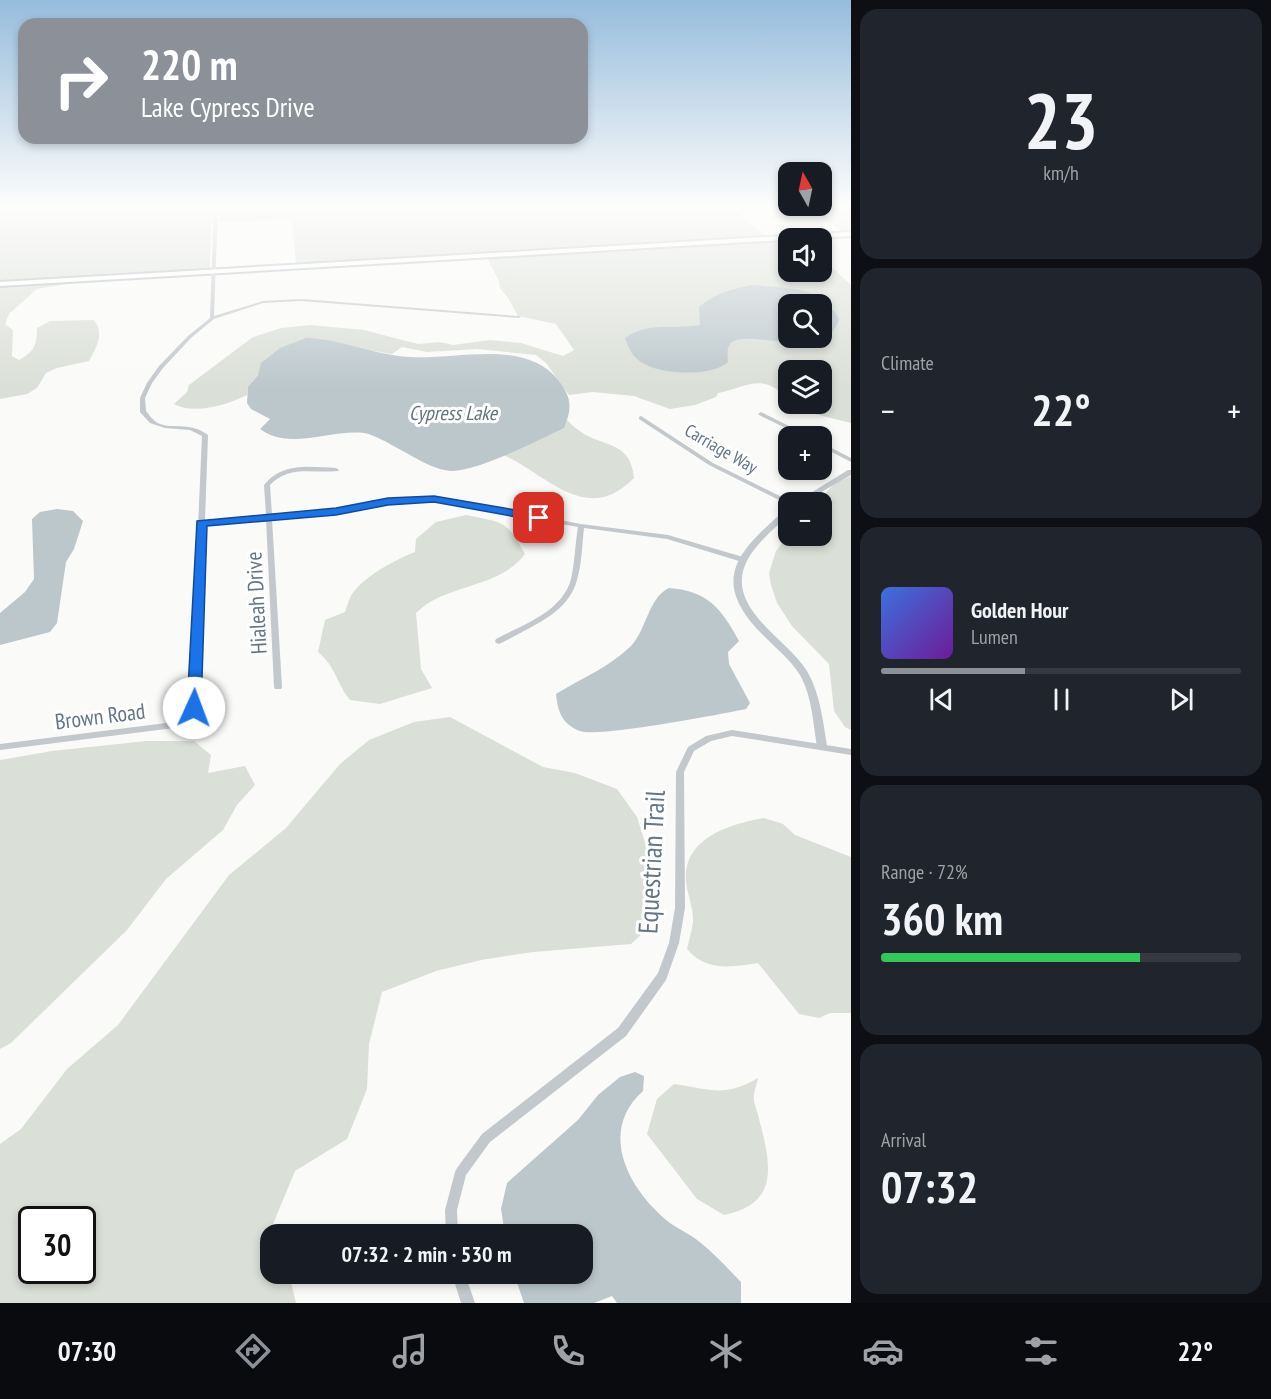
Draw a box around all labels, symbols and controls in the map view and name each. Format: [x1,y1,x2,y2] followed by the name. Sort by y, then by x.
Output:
[141,37,238,92] text: 220 m
[42,42,120,120] icon: right
[1024,70,1098,171] text: 23
[141,90,315,124] text: Lake Cypress Drive
[1043,160,1079,186] text: km/h
[778,162,832,216] north arrow
[778,162,832,546] map controls
[778,228,832,282] button: sound
[778,294,832,348] button: search
[881,350,934,376] text: Climate
[778,360,832,414] button: layers
[1031,380,1091,438] text: 22°
[881,389,895,432] text: −
[1227,389,1241,432] text: +
[409,400,499,426] water label: Cypress Lake
[681,419,762,479] street label: Carriage Way
[778,426,832,480] button: +
[513,492,564,543] pin
[778,492,832,546] button: −
[522,501,555,534] icon: arrive
[239,551,273,655] street label: Hialeah Drive
[971,596,1069,624] text: Golden Hour
[971,624,1018,650] text: Lumen
[162,676,226,740] position arrow
[925,683,958,716] icon: previous
[1045,683,1078,716] icon: pause
[1165,683,1198,716] icon: next
[53,697,147,735] street label: Brown Road
[630,789,672,935] street label: Equestrian Trail
[881,859,968,885] text: Range · 72%
[881,889,1003,947] text: 360 km
[881,1127,926,1153] text: Arrival
[881,1157,978,1215] text: 07:32
[18,1206,96,1284] speed limit sign: 30
[341,1240,512,1268] text: 07:32 · 2 min · 530 m
[232,1330,274,1372] icon: directions
[389,1330,431,1372] icon: music
[547,1330,589,1372] icon: phone
[705,1330,747,1372] icon: climate
[862,1330,904,1372] icon: car
[1020,1330,1062,1372] icon: filters
[58,1334,116,1368] text: 07:30
[1177,1334,1213,1368] text: 22°

